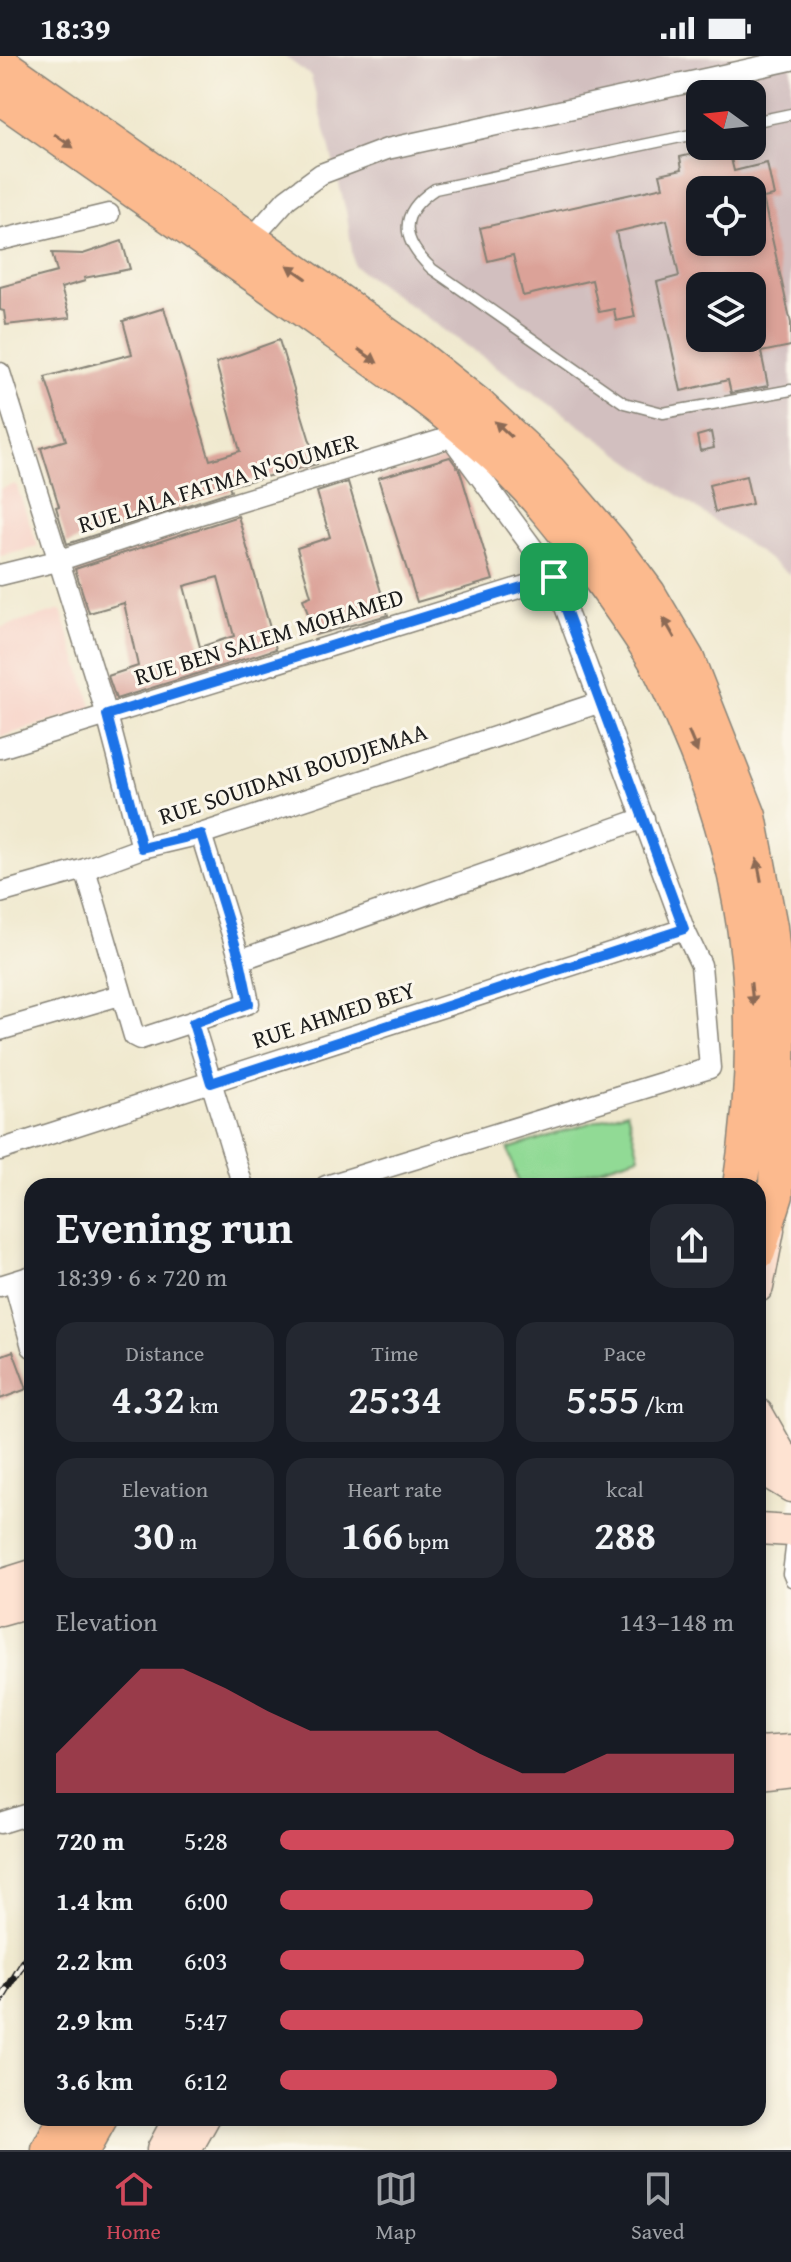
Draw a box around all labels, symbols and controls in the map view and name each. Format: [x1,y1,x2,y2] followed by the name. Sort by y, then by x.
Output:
[40,6,111,50] text: 18:39
[686,80,766,160] north arrow
[686,80,766,352] map controls
[54,133,75,148] one-way arrow
[686,176,766,256] button: locate
[286,265,307,280] one-way arrow
[686,272,766,352] button: layers
[357,348,379,364] one-way arrow
[494,420,513,438] one-way arrow
[74,423,362,542] street label: RUE LALA FATMA N'SOUMER
[520,543,588,611] pin
[532,555,576,599] icon: arrive
[130,579,408,694] street label: RUE BEN SALEM MOHAMED
[662,617,676,639] one-way arrow
[154,713,432,833] street label: RUE SOUIDANI BOUDJEMAA
[686,730,699,754] one-way arrow
[753,858,765,883] one-way arrow
[248,972,420,1057] street label: RUE AHMED BEY
[745,981,758,1006] one-way arrow
[56,1195,293,1259] text: Evening run
[650,1204,734,1288] button: share
[56,1257,227,1296] text: 18:39 · 6 × 720 m
[126,1337,204,1369] text: Distance
[372,1337,418,1369] text: Time
[604,1337,646,1369] text: Pace
[111,1369,185,1428] text: 4.32
[348,1369,442,1428] text: 25:34
[566,1369,640,1428] text: 5:55
[185,1389,219,1421] text: km
[640,1389,684,1421] text: /km
[122,1473,208,1505] text: Elevation
[348,1473,442,1505] text: Heart rate
[606,1473,644,1505] text: kcal
[133,1505,174,1564] text: 30
[341,1505,403,1564] text: 166
[594,1505,656,1564] text: 288
[174,1525,197,1557] text: m
[403,1525,449,1557] text: bpm
[56,1602,158,1641] text: Elevation
[620,1602,734,1641] text: 143–148 m
[56,1821,124,1860] text: 720 m
[184,1821,228,1860] text: 5:28
[56,1881,133,1920] text: 1.4 km
[184,1881,228,1920] text: 6:00
[56,1941,133,1980] text: 2.2 km
[184,1941,228,1980] text: 6:03
[56,2001,133,2040] text: 2.9 km
[184,2001,228,2040] text: 5:47
[56,2061,133,2100] text: 3.6 km
[184,2061,228,2100] text: 6:12
[107,2167,161,2247] tab: Home
[374,2167,418,2247] tab: Map
[631,2167,684,2247] tab: Saved

